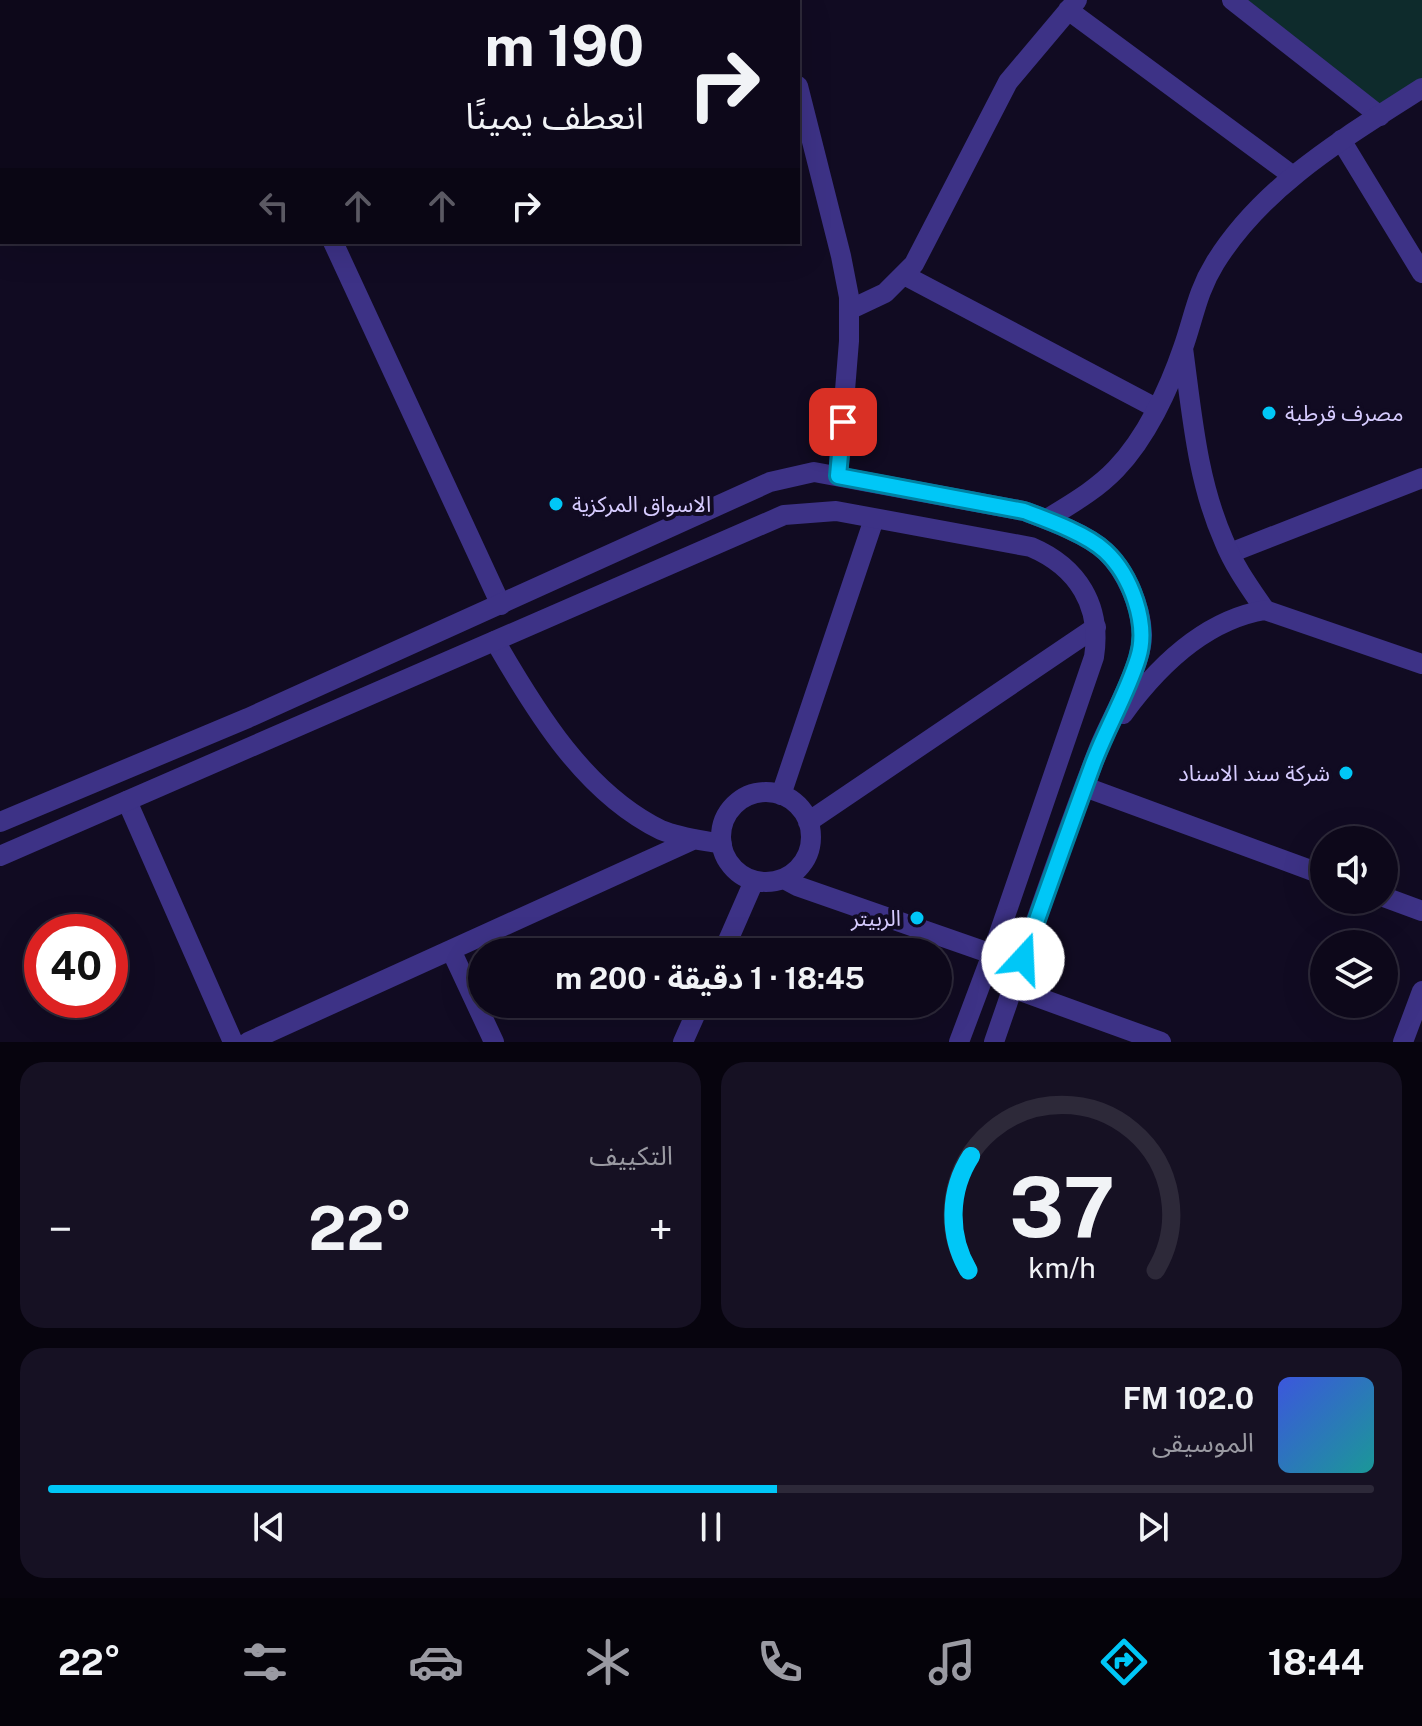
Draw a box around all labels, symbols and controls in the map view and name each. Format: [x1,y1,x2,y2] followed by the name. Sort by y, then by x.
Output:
[484,13,644,79] text: 190 m
[672,32,776,136] icon: right
[465,95,644,137] text: انعطف يمينًا
[252,184,296,228] icon: left
[336,184,380,228] icon: ahead
[420,184,464,228] icon: ahead
[504,184,548,228] icon: right
[809,388,877,456] pin
[821,400,865,444] icon: arrive
[1285,400,1403,426] place label: مصرف قرطبة
[1260,404,1278,422] marker: مصرف قرطبة
[572,491,711,517] place label: الاسواق المركزية
[547,495,565,513] marker: الاسواق المركزية
[1178,760,1330,786] place label: شركة سند الاسناد
[1337,764,1355,782] marker: شركة سند الاسناد
[1310,826,1398,1018] map controls
[1310,826,1398,914] button: sound
[850,905,901,931] place label: الربيتر
[908,909,926,927] marker: الربيتر
[24,914,128,1018] speed limit sign: 40
[981,917,1065,1001] position arrow
[1310,930,1398,1018] button: layers
[555,960,865,996] text: 18:45 · 1 دقيقة · 200 m
[589,1140,673,1171] text: التكييف
[1008,1158,1115,1256] text: 37
[308,1193,413,1264] text: 22°
[48,1203,72,1255] text: −
[649,1203,673,1255] text: +
[1028,1251,1095,1284] text: km/h
[1123,1380,1254,1416] text: 102.0 FM
[1152,1427,1254,1458] text: الموسيقى
[247,1505,291,1549] icon: previous
[689,1505,733,1549] icon: pause
[1131,1505,1175,1549] icon: next
[237,1634,293,1690] icon: filters
[408,1634,464,1690] icon: car
[580,1634,636,1690] icon: climate
[752,1634,808,1690] icon: phone
[924,1634,980,1690] icon: music
[1096,1634,1152,1690] icon: directions
[58,1641,121,1683] text: 22°
[1268,1641,1364,1683] text: 18:44

